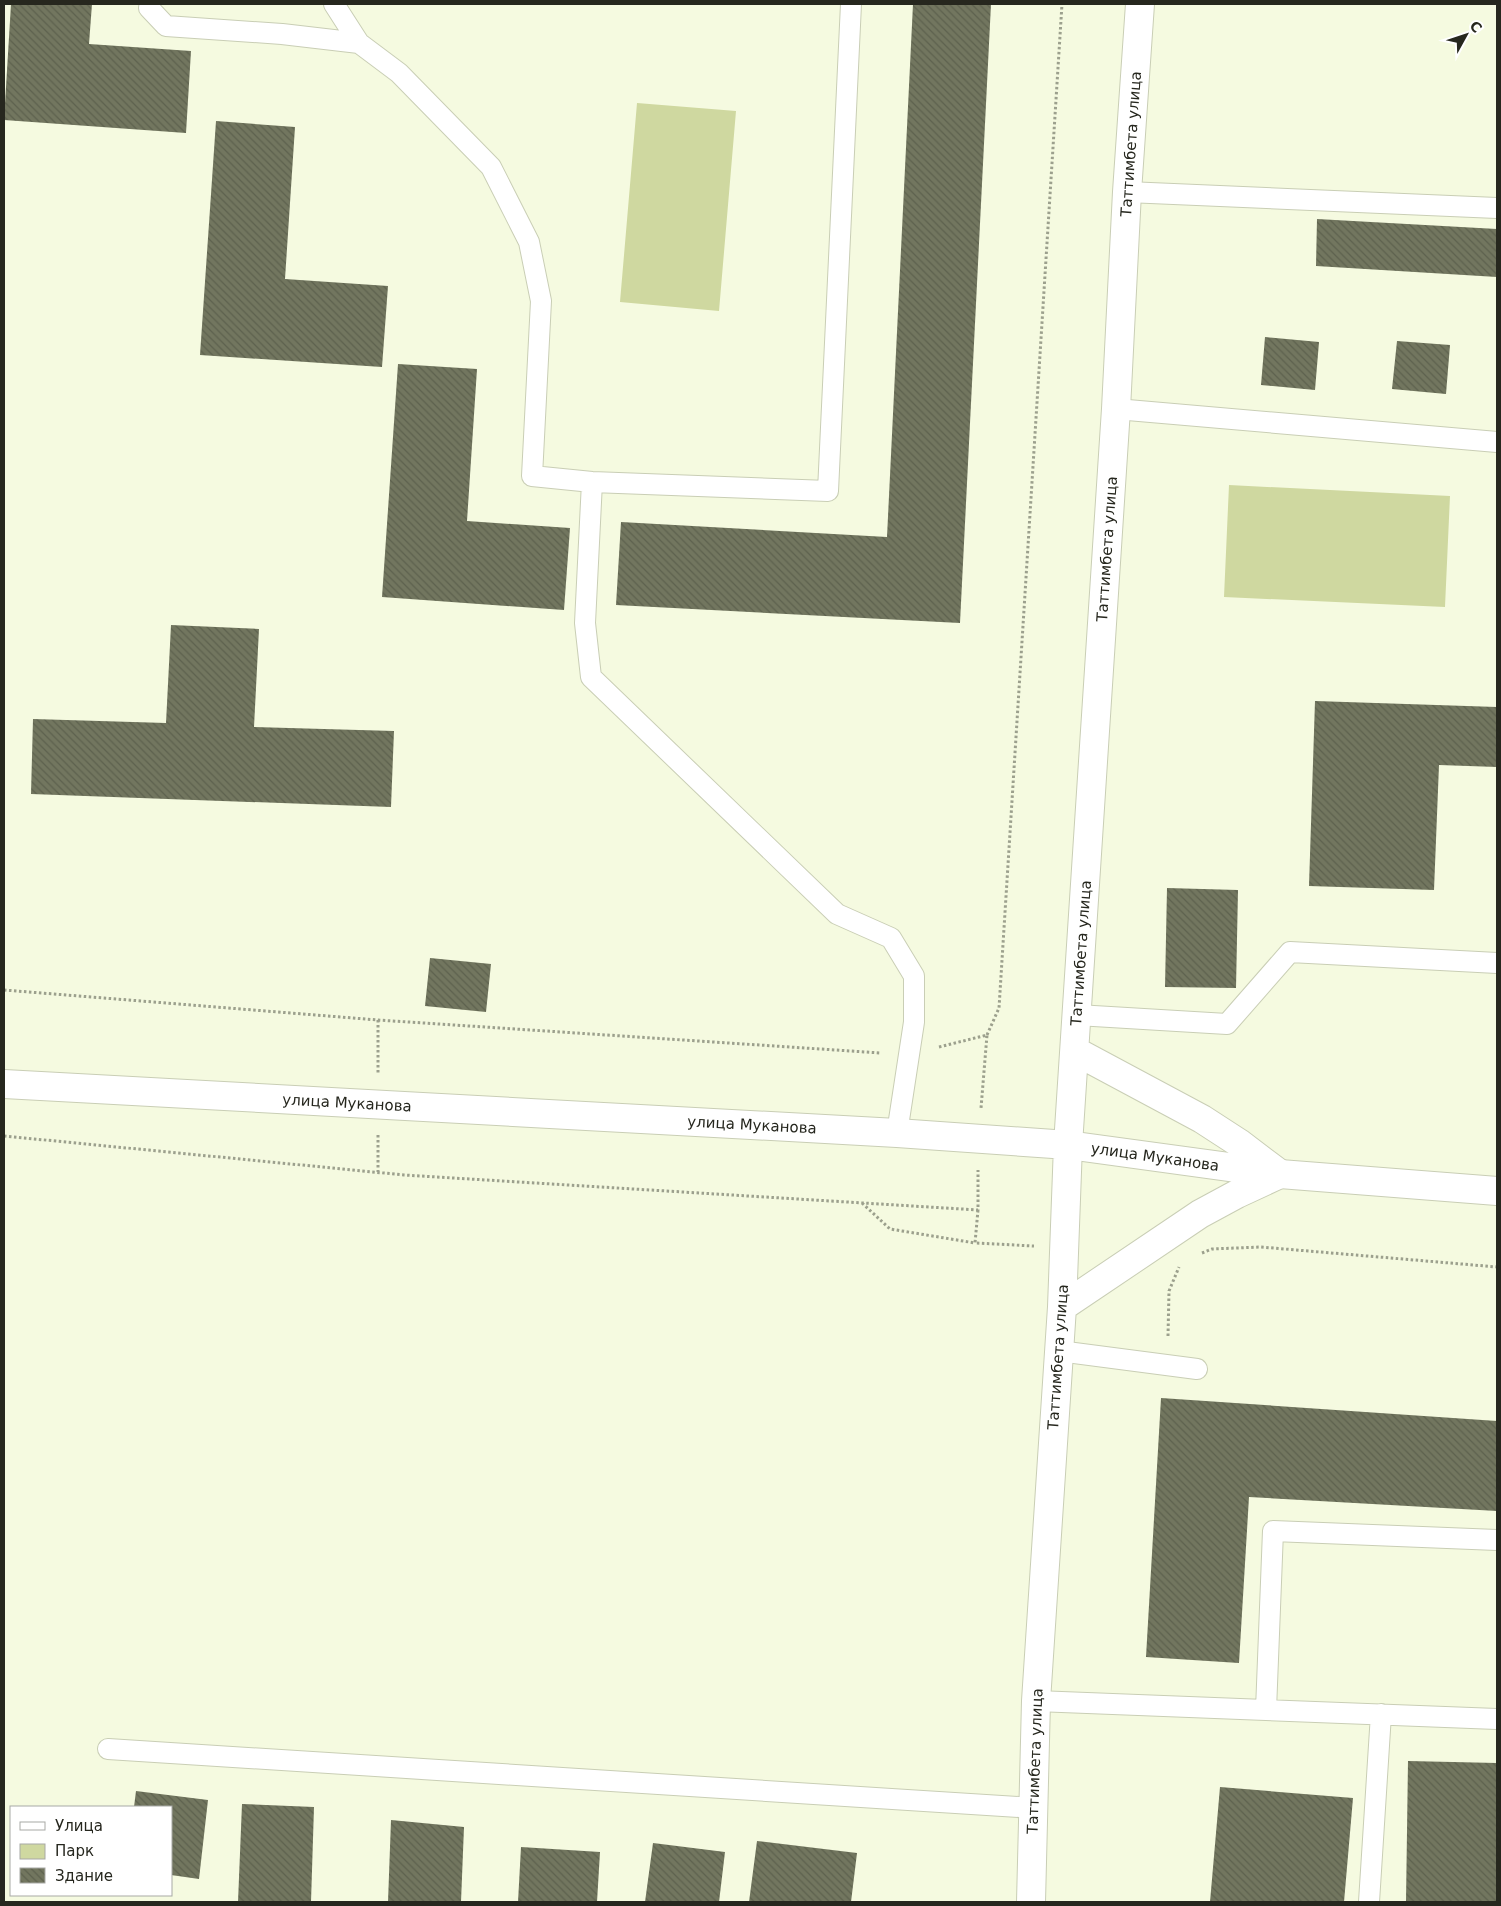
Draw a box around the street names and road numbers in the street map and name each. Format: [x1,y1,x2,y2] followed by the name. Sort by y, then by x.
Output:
[1117,71,1145,218] street label: Таттимбета улица
[1093,476,1121,623] street label: Таттимбета улица
[1067,880,1095,1027] street label: Таттимбета улица
[282,1091,412,1115] street label: улица Муканова
[687,1113,817,1137] street label: улица Муканова
[1090,1139,1220,1175] street label: улица Муканова
[1044,1284,1072,1431] street label: Таттимбета улица
[1023,1688,1047,1835] street label: Таттимбета улица

